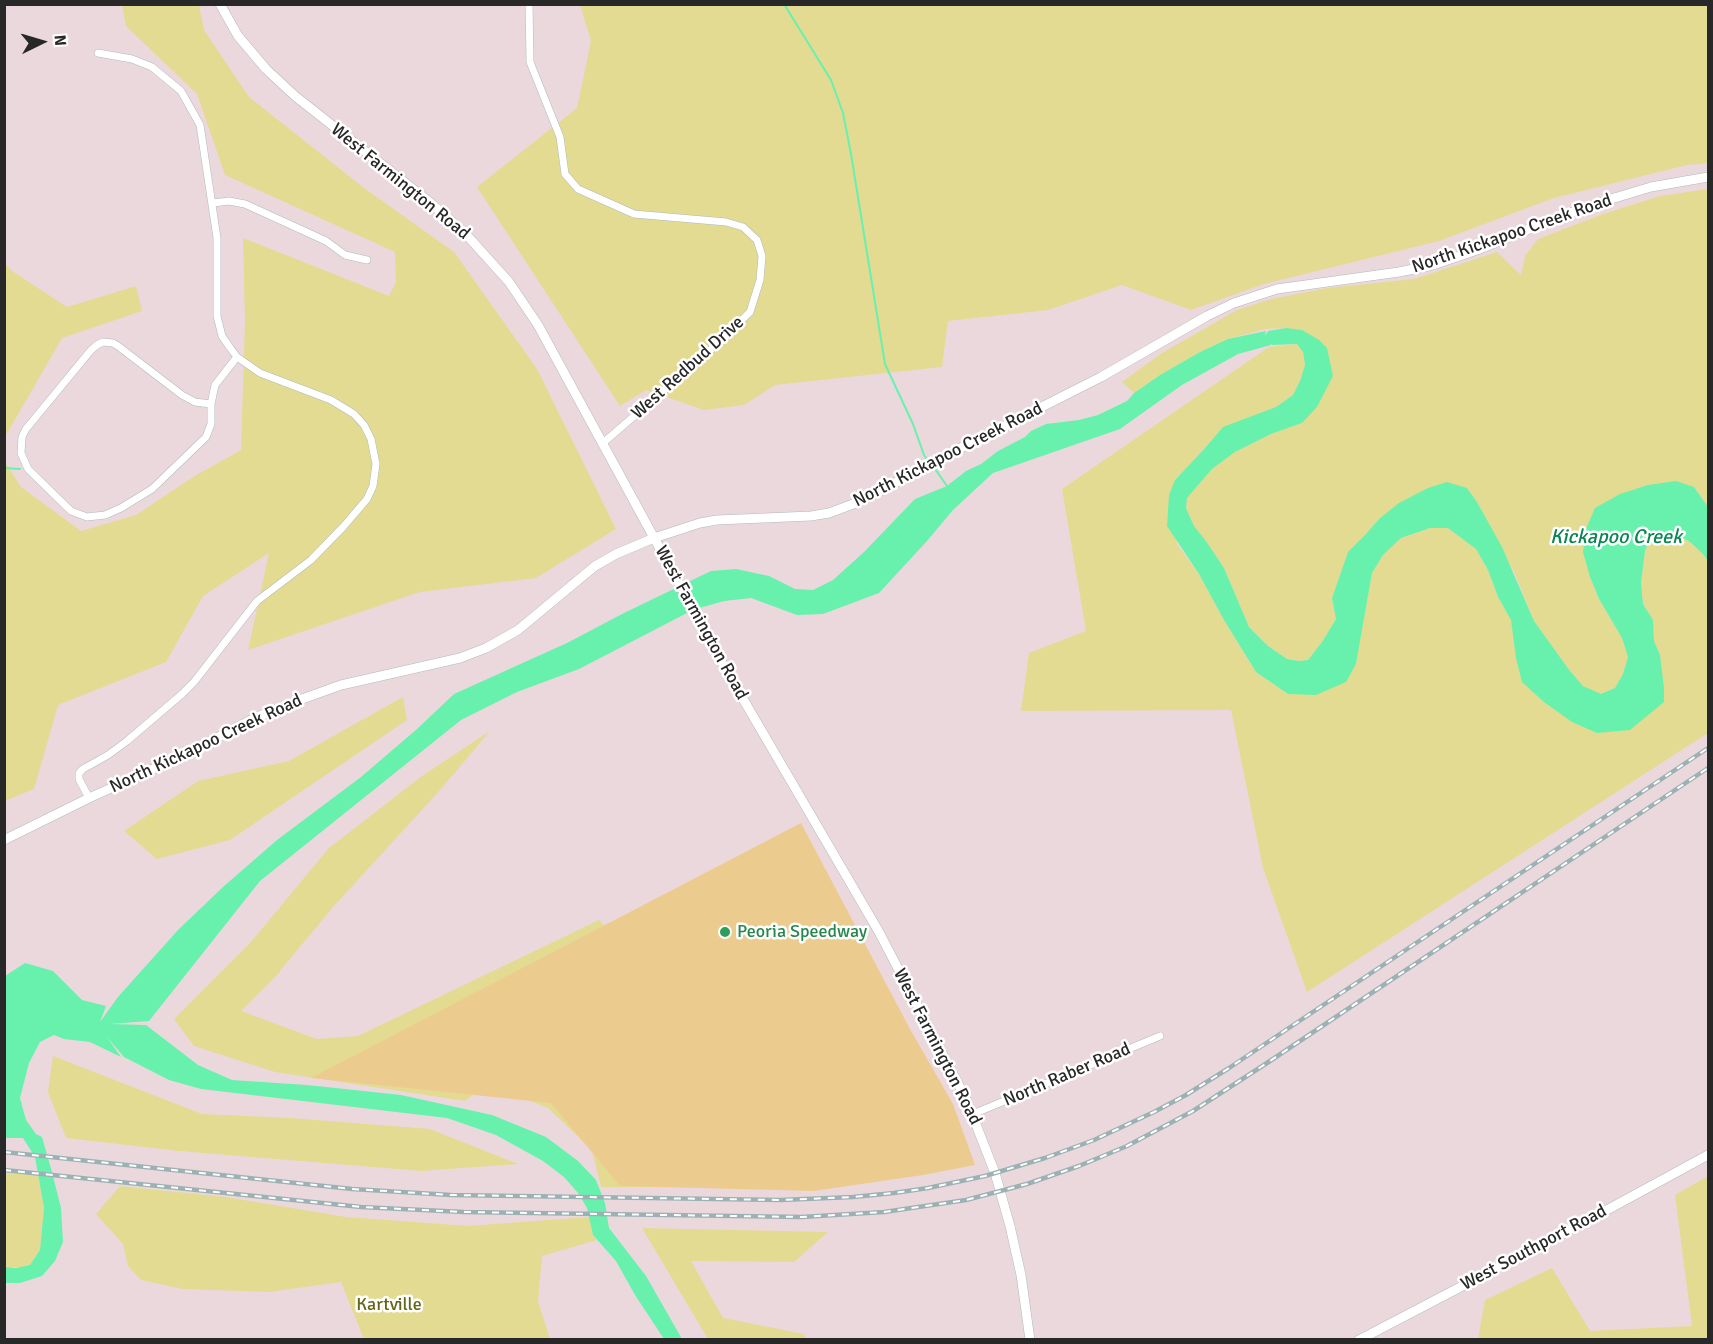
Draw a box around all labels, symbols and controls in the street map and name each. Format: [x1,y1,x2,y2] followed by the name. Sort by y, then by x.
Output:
[12,12,72,72] north arrow
[49,34,70,47] text: N
[326,119,474,245] street label: West Farmington Road
[1409,190,1615,278] street label: North Kickapoo Creek Road
[627,312,749,424] street label: West Redbud Drive
[850,398,1046,512] street label: North Kickapoo Creek Road
[1550,526,1682,550] water label: Kickapoo Creek
[650,542,752,704] street label: West Farmington Road
[106,690,306,798] street label: North Kickapoo Creek Road
[737,921,867,943] place label: Peoria Speedway
[718,925,732,939] marker: Peoria Speedway
[888,965,986,1129] street label: West Farmington Road
[1000,1038,1134,1112] street label: North Raber Road
[1458,1201,1610,1295] street label: West Southport Road
[356,1294,422,1316] park label: Kartville

